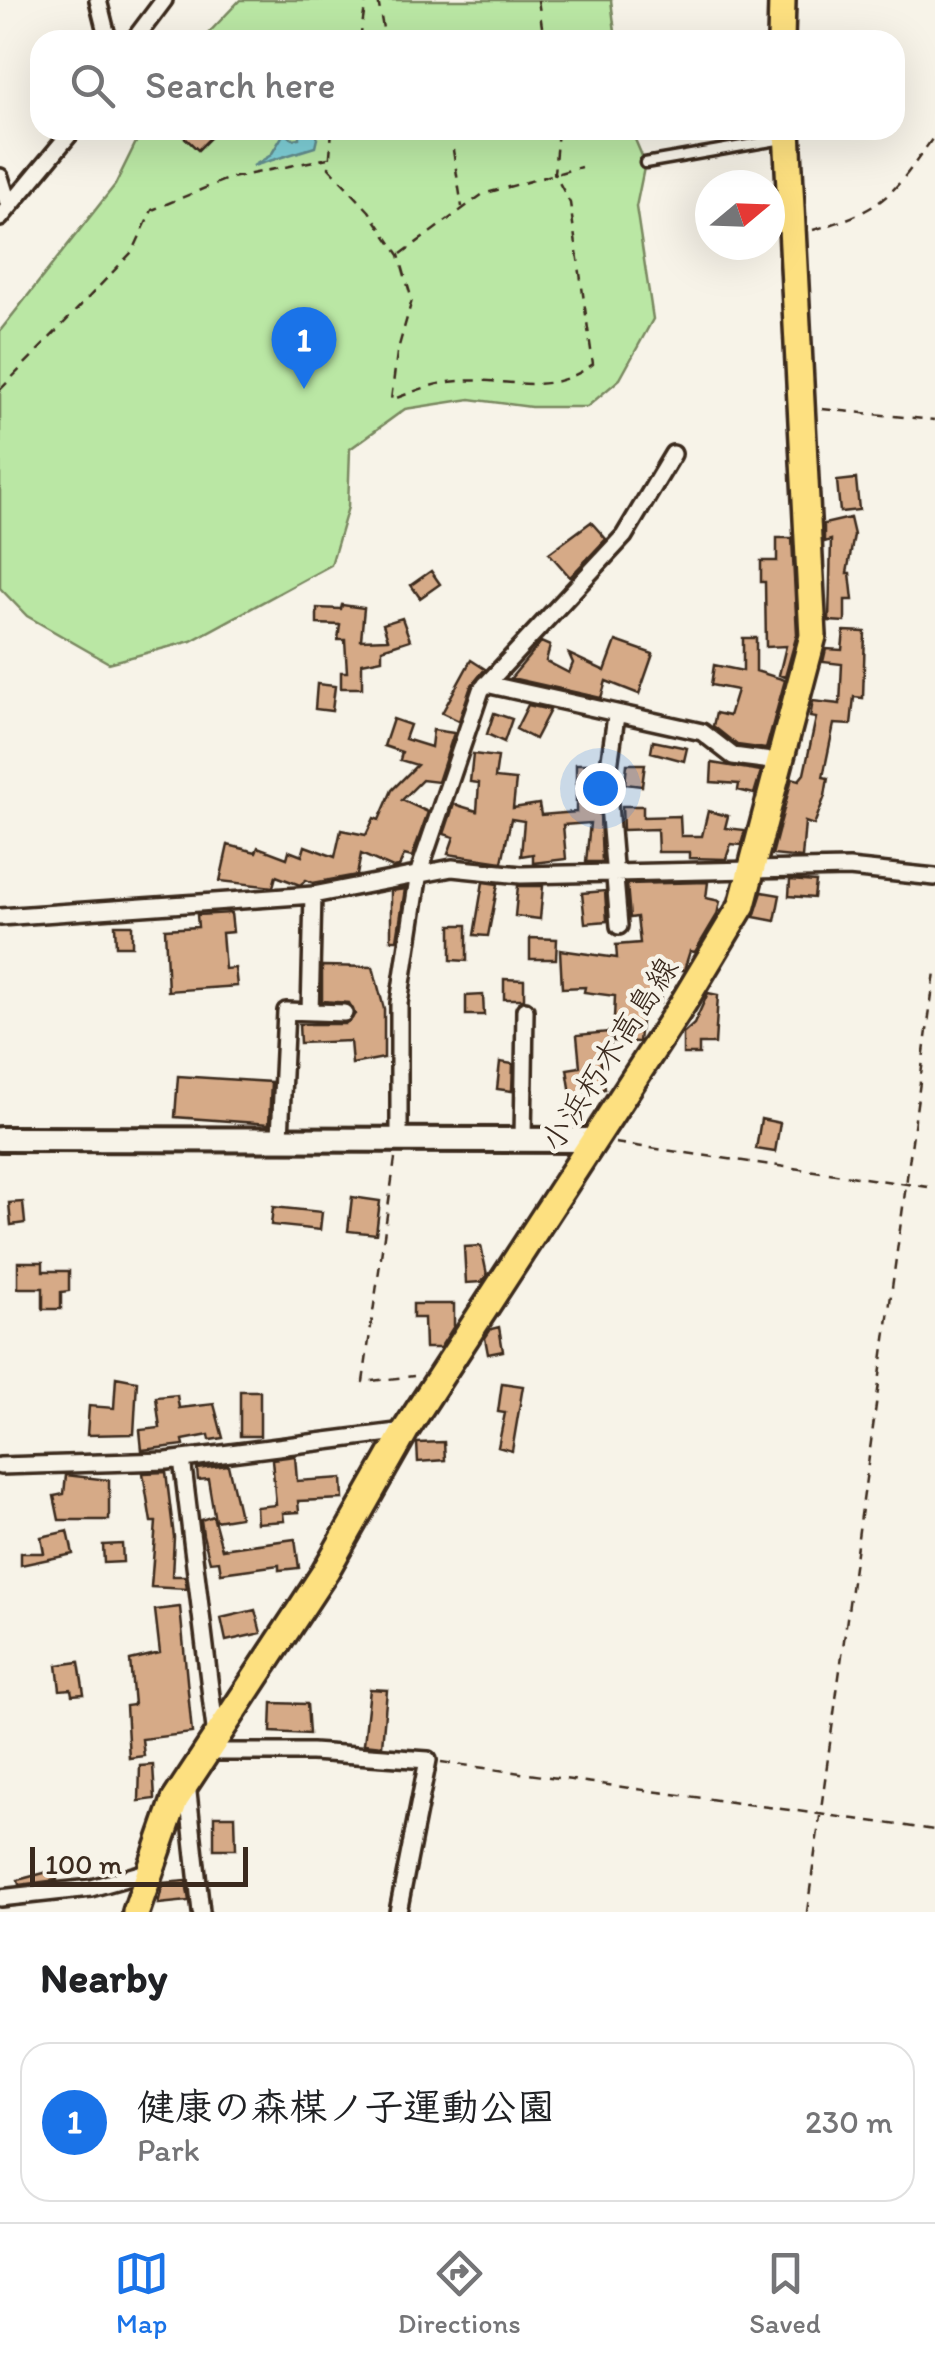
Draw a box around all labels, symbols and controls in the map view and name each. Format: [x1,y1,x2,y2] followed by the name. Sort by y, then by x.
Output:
[30,30,905,140] search box
[65,58,120,113] icon: search
[145,62,336,108] text: Search here
[695,170,785,260] north arrow
[272,306,336,389] pin: 1
[575,763,626,814] your location
[532,950,686,1158] street label: 小浜朽木高島線
[30,1842,248,1886] scale bar
[45,1847,122,1881] text: 100 m
[40,1952,167,2003] text: Nearby
[137,2084,555,2130] text: 健康の森楳ノ子運動公園
[67,2103,82,2141] text: 1
[805,2103,893,2141] text: 230 m
[137,2131,200,2169] text: Park
[114,2246,169,2340] tab: Map
[398,2246,521,2340] tab: Directions
[749,2246,821,2340] tab: Saved

